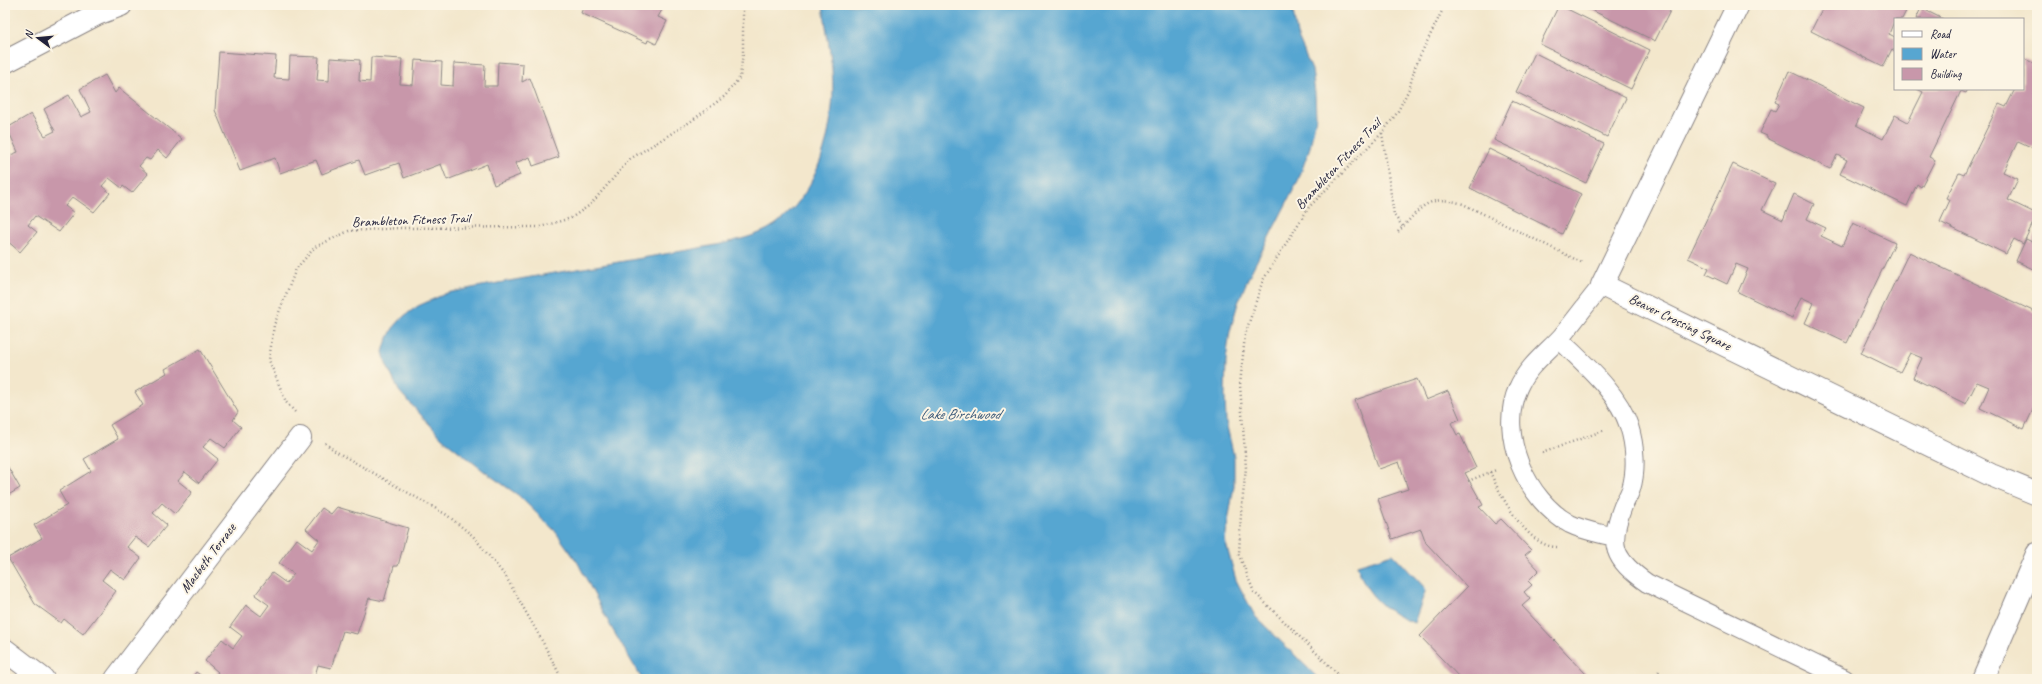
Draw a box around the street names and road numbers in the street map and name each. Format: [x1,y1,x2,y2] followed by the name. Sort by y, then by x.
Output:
[1291,113,1386,213] street label: Brambleton Fitness Trail
[352,209,473,231] street label: Brambleton Fitness Trail
[1626,290,1735,355] street label: Beaver Crossing Square
[176,519,240,596] street label: Macbeth Terrace

